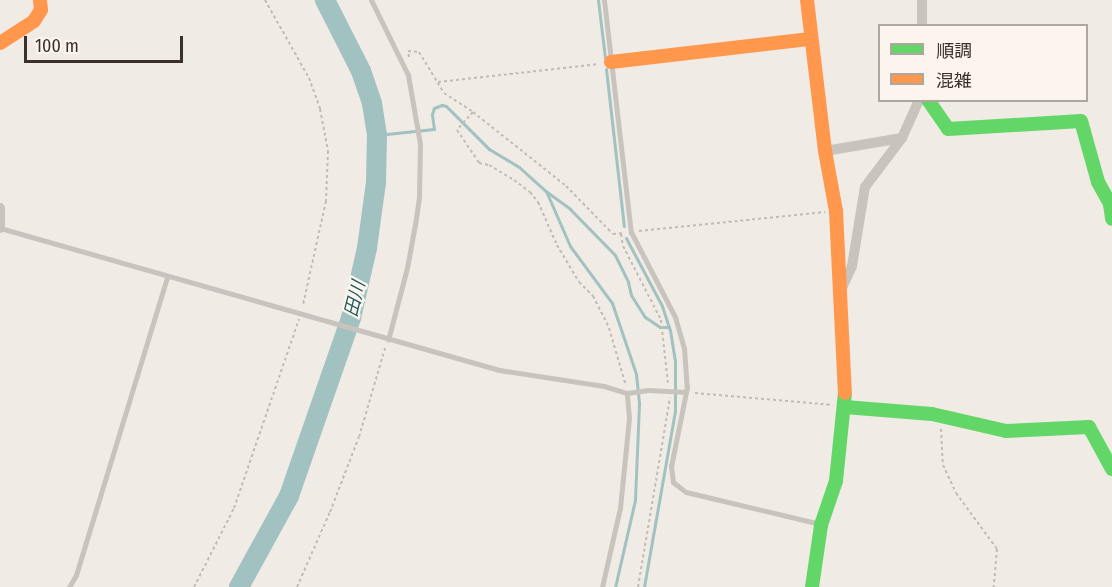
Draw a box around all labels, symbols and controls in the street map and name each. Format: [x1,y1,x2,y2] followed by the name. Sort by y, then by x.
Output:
[27,24,186,62] scale bar
[878,24,1088,102] legend
[35,35,79,57] text: 100 m
[936,40,972,62] text: 順調
[936,70,972,92] text: 混雑
[340,279,370,319] water label: 田川

